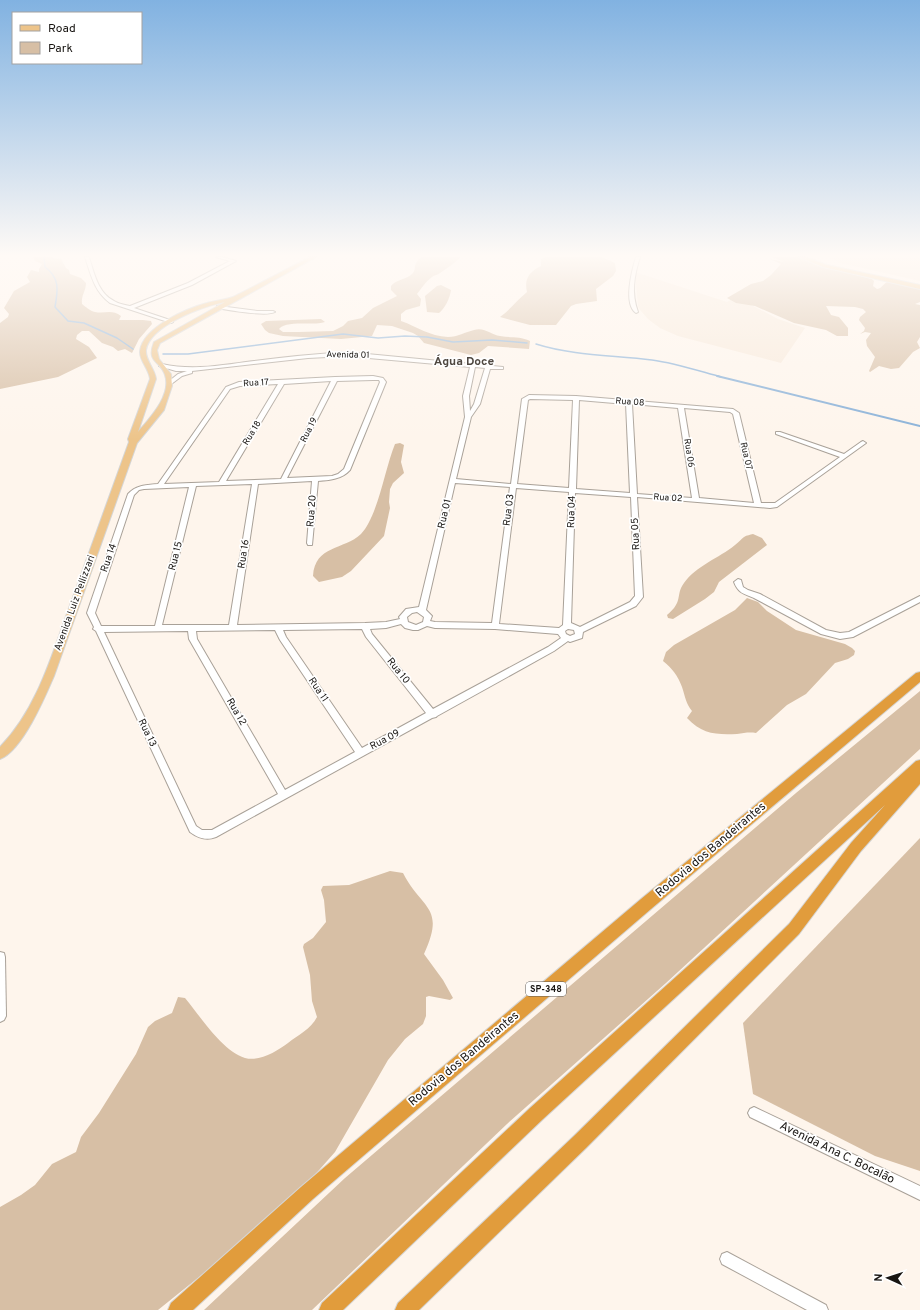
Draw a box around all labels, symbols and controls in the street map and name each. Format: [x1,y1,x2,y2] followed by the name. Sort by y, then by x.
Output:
[12,12,142,64] legend
[48,21,76,37] text: Road
[48,41,73,57] text: Park
[326,349,370,361] street label: Avenida 01
[434,354,495,370] district label: Água Doce
[243,377,269,389] street label: Rua 17
[615,395,645,409] street label: Rua 08
[298,416,320,444] street label: Rua 19
[240,419,264,447] street label: Rua 18
[681,438,697,468] street label: Rua 06
[737,441,755,471] street label: Rua 07
[653,491,683,505] street label: Rua 02
[501,493,517,527] street label: Rua 03
[304,494,320,528] street label: Rua 20
[565,496,579,528] street label: Rua 04
[435,498,455,530] street label: Rua 01
[629,517,643,551] street label: Rua 05
[235,538,253,570] street label: Rua 16
[166,540,186,572] street label: Rua 15
[98,542,120,574] street label: Rua 14
[52,553,98,653] street label: Avenida Luiz Pellizzari
[384,655,412,687] street label: Rua 10
[305,675,331,705] street label: Rua 11
[223,696,249,728] street label: Rua 12
[135,717,159,749] street label: Rua 13
[368,727,402,753] street label: Rua 09
[652,799,770,901] street label: Rodovia dos Bandeirantes
[526,982,566,996] road number: SP-348
[405,1008,523,1110] street label: Rodovia dos Bandeirantes
[777,1118,897,1188] street label: Avenida Ana C. Bocalão
[868,1258,908,1298] north arrow
[872,1273,886,1282] text: N

